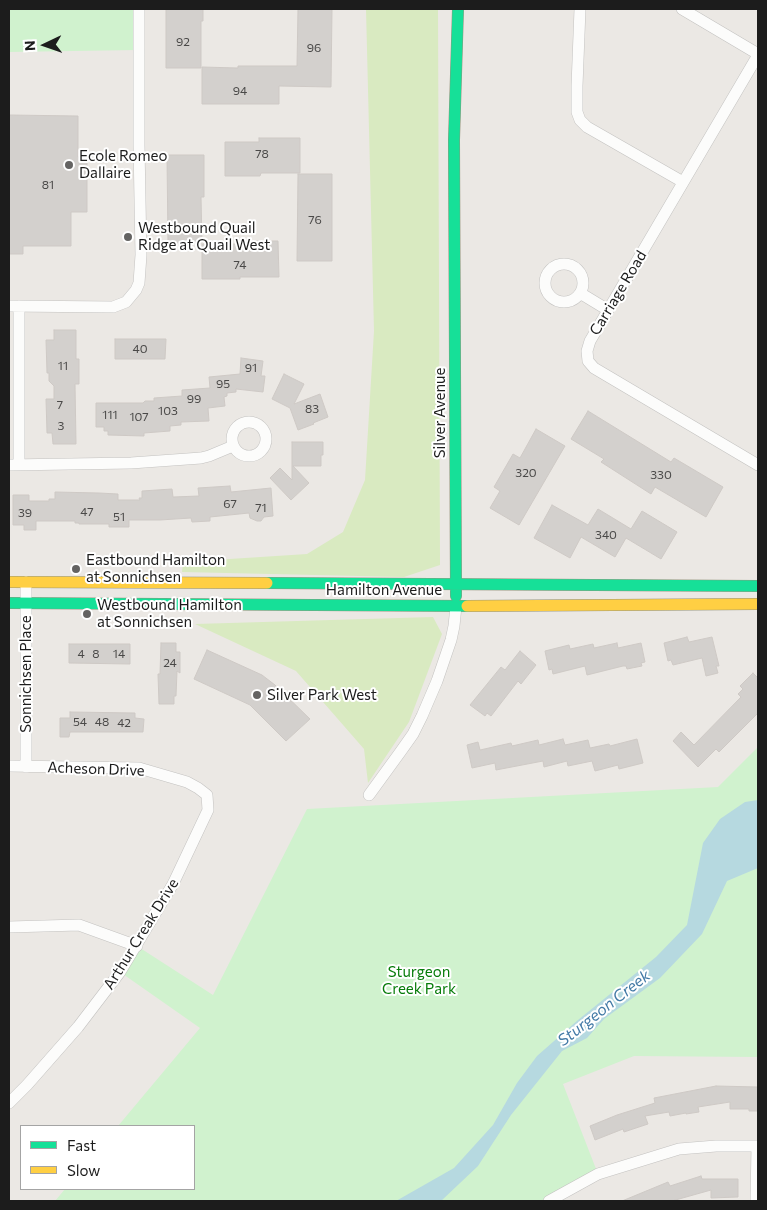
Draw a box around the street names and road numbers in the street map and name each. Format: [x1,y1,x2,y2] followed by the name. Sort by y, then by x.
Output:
[586,247,650,339] street label: Carriage Road
[431,368,449,458] street label: Silver Avenue
[326,581,442,599] street label: Hamilton Avenue
[17,615,35,733] street label: Sonnichsen Place
[47,758,145,780] street label: Acheson Drive
[100,875,182,993] street label: Arthur Creak Drive

